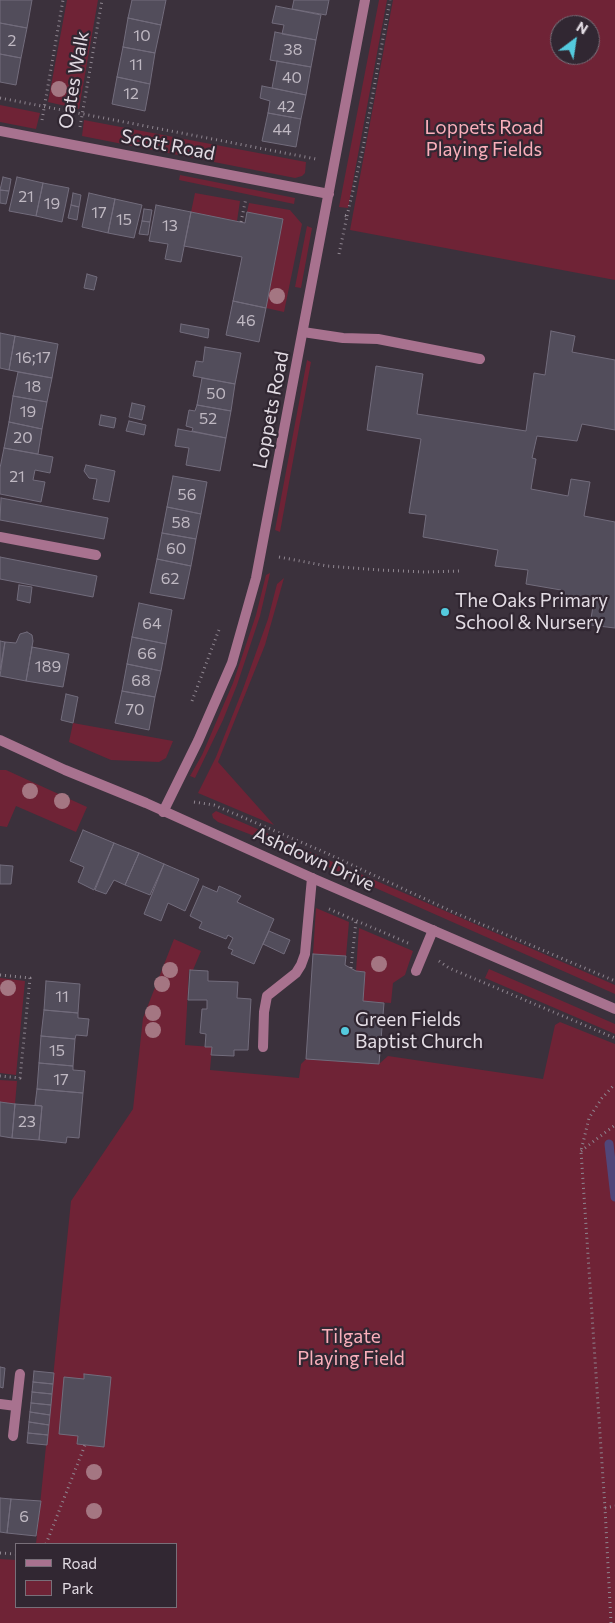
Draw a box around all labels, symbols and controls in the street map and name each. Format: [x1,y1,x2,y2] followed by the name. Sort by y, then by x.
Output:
[550,15,600,65] north arrow
[574,18,591,38] text: N
[133,26,151,46] house number: 10
[54,29,94,131] street label: Oates Walk
[8,31,16,51] house number: 2
[284,40,302,60] house number: 38
[129,55,143,75] house number: 11
[282,68,302,88] house number: 40
[123,84,139,104] house number: 12
[277,97,295,117] house number: 42
[424,117,544,161] park label: Loppets Road Playing Fields
[272,120,292,140] house number: 44
[119,125,217,165] street label: Scott Road
[18,187,34,207] house number: 21
[44,194,60,214] house number: 19
[91,203,107,223] house number: 17
[116,210,132,230] house number: 15
[162,216,178,236] house number: 13
[236,311,256,331] house number: 46
[15,348,51,368] house number: 16;17
[248,349,294,471] street label: Loppets Road
[25,377,41,397] house number: 18
[206,384,226,404] house number: 50
[20,402,36,422] house number: 19
[199,409,217,429] house number: 52
[13,428,33,448] house number: 20
[9,467,25,487] house number: 21
[178,485,196,505] house number: 56
[172,513,190,533] house number: 58
[166,539,186,559] house number: 60
[161,569,179,589] house number: 62
[455,590,608,634] place label: The Oaks Primary School & Nursery
[439,606,451,618] marker: The Oaks Primary School & Nursery
[142,614,162,634] house number: 64
[137,644,157,664] house number: 66
[35,657,61,677] house number: 189
[131,671,151,691] house number: 68
[126,700,144,720] house number: 70
[250,822,378,896] street label: Ashdown Drive
[55,987,69,1007] house number: 11
[355,1009,483,1053] place label: Green Fields Baptist Church
[339,1025,351,1037] marker: Green Fields Baptist Church
[49,1041,65,1061] house number: 15
[53,1070,69,1090] house number: 17
[18,1112,36,1132] house number: 23
[297,1326,405,1370] park label: Tilgate Playing Field
[19,1507,29,1527] house number: 6
[15,1543,178,1608] legend
[62,1554,97,1572] text: Road
[62,1579,93,1597] text: Park

